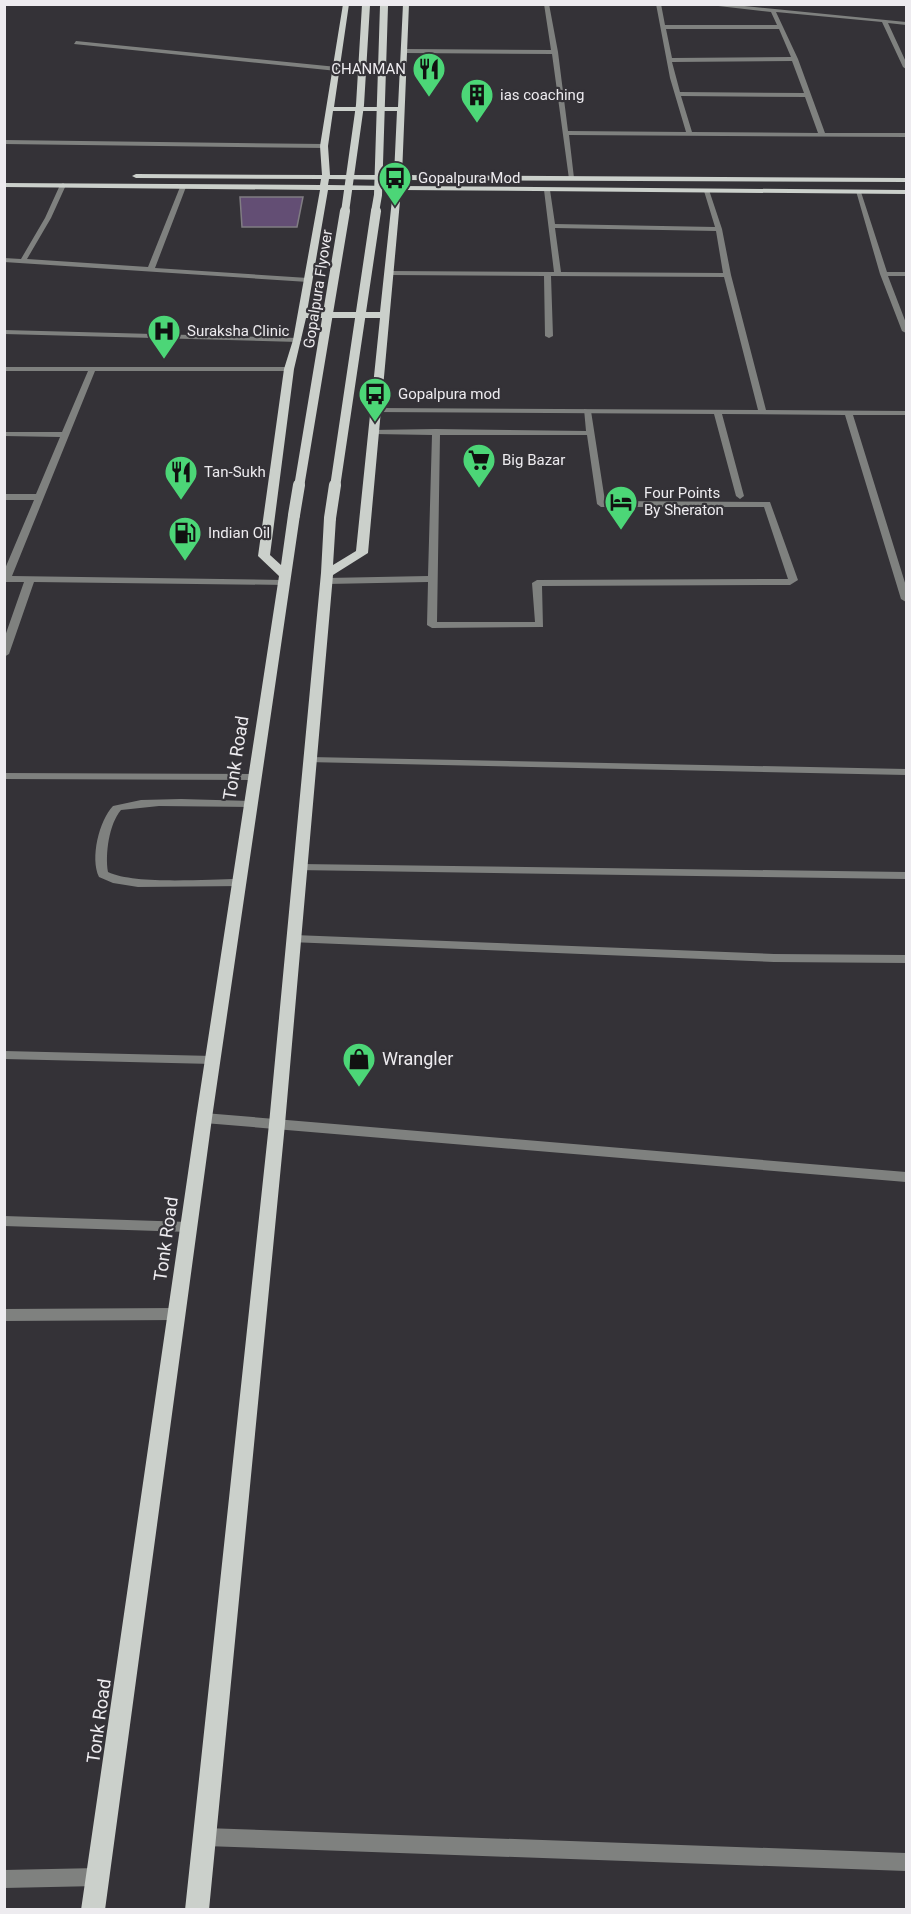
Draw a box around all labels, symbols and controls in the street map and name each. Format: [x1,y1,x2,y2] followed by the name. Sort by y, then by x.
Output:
[411,51,447,98] restaurant icon: CHANMAN
[331,60,406,78] place label: CHANMAN
[459,77,495,124] building icon: ias coaching
[500,86,584,104] place label: ias coaching
[377,160,413,207] bus stop icon: Gopalpura Mod
[418,169,520,187] place label: Gopalpura Mod
[300,228,336,350] street label: Gopalpura Flyover
[146,313,182,360] hospital icon: Suraksha Clinic
[187,322,290,340] place label: Suraksha Clinic
[357,376,393,423] bus stop icon: Gopalpura mod
[398,385,501,403] place label: Gopalpura mod
[461,442,497,489] supermarket icon: Big Bazar
[502,451,565,469] place label: Big Bazar
[163,454,199,501] restaurant icon: Tan-Sukh
[204,463,266,481] place label: Tan-Sukh
[603,484,639,531] hotel icon: Four Points By Sheraton
[644,484,724,519] place label: Four Points By Sheraton
[167,515,203,562] fuel station icon: Indian Oil
[208,524,270,542] place label: Indian Oil
[218,714,253,802] street label: Tonk Road
[341,1041,377,1088] shop icon: Wrangler
[382,1048,453,1069] place label: Wrangler
[149,1195,182,1282] street label: Tonk Road
[82,1677,115,1764] street label: Tonk Road

